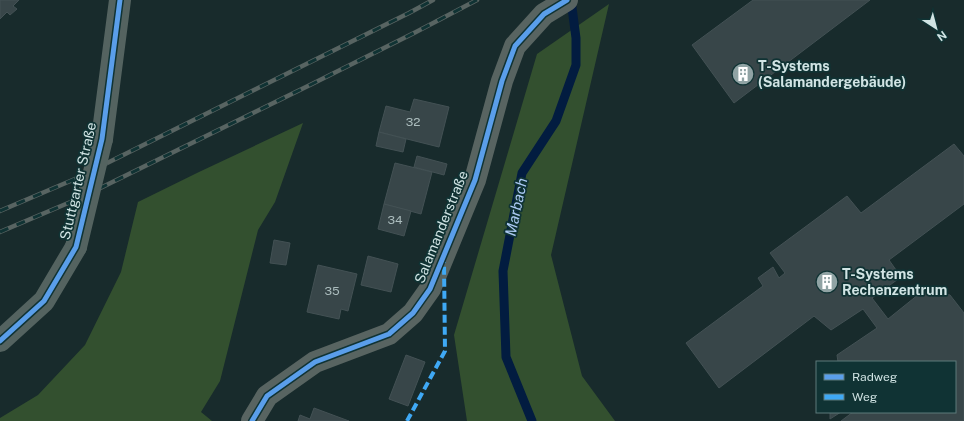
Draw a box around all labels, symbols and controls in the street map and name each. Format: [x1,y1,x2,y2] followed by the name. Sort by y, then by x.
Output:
[916,8,956,48] north arrow
[935,29,949,43] text: N
[758,58,906,90] place label: T-Systems (Salamandergebäude)
[730,61,756,87] building icon: T-Systems (Salamandergebäude)
[406,115,420,129] house number: 32
[57,121,99,241] street label: Stuttgarter Straße
[411,168,471,286] street label: Salamanderstraße
[502,176,530,238] water label: Marbach
[387,213,403,227] house number: 34
[842,266,947,298] place label: T-Systems Rechenzentrum
[814,269,840,295] building icon: T-Systems Rechenzentrum
[324,284,340,298] house number: 35
[816,361,956,413] legend
[852,370,897,384] text: Radweg
[852,390,877,404] text: Weg

